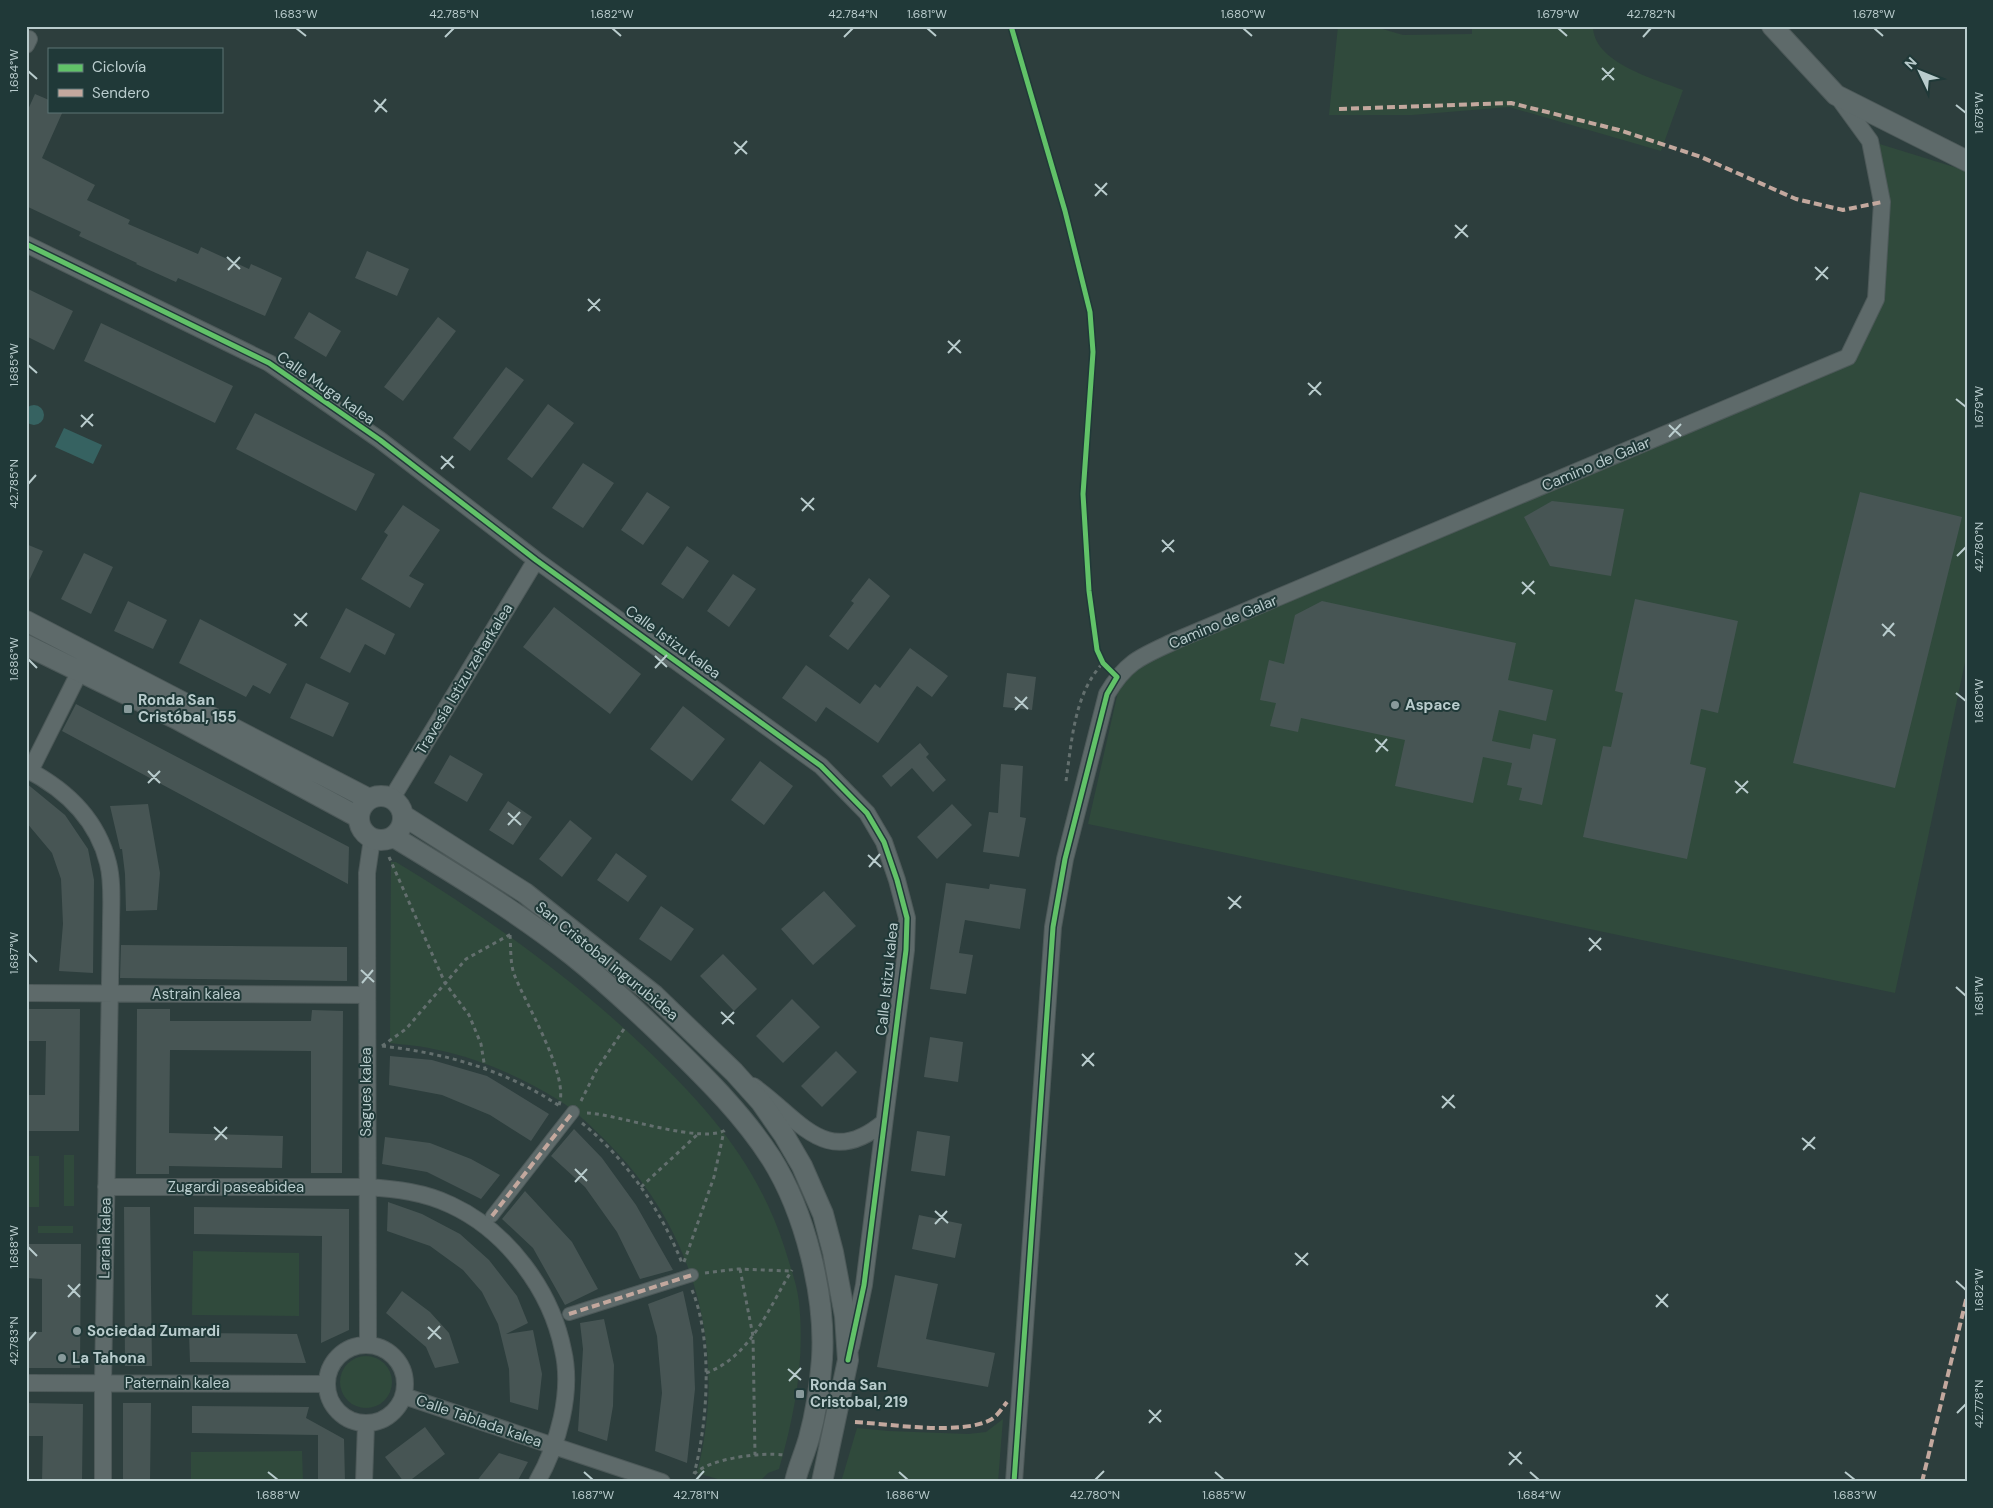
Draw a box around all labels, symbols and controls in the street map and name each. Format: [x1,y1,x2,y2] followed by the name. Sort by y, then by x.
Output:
[274,6,318,22] text: 1.683°W
[429,6,479,22] text: 42.785°N
[590,6,634,22] text: 1.682°W
[828,6,878,22] text: 42.784°N
[907,6,947,22] text: 1.681°W
[1221,6,1266,22] text: 1.680°W
[1537,6,1580,22] text: 1.679°W
[1627,6,1675,22] text: 42.782°N
[1853,6,1895,22] text: 1.678°W
[48,48,222,112] legend
[1896,48,1946,98] north arrow
[6,49,22,93] text: 1.684°W
[1900,53,1921,73] text: N
[92,57,146,77] text: Ciclovía
[92,83,150,103] text: Sendero
[1971,92,1987,134] text: 1.678°W
[6,343,22,387] text: 1.685°W
[273,347,379,429] street label: Calle Muga kalea
[1971,385,1987,428] text: 1.679°W
[1539,432,1654,496] street label: Camino de Galar
[6,459,22,509] text: 42.785°N
[1971,522,1987,572] text: 42.780°N
[1166,590,1281,654] street label: Camino de Galar
[411,600,517,758] street label: Travesía Istizu zeharkalea
[621,601,725,683] street label: Calle Istizu kalea
[6,637,22,681] text: 1.686°W
[1971,678,1987,723] text: 1.680°W
[138,690,236,727] place label: Ronda San Cristóbal, 155
[1405,695,1460,715] place label: Aspace
[1389,699,1401,711] marker: Aspace
[122,703,134,715] marker: Ronda San Cristóbal, 155
[531,897,683,1025] street label: San Cristobal ingurubidea
[871,922,903,1036] street label: Calle Istizu kalea
[6,931,22,974] text: 1.687°W
[1971,976,1987,1016] text: 1.681°W
[152,984,240,1004] street label: Astrain kalea
[356,1047,376,1137] street label: Sagues kalea
[168,1177,304,1197] street label: Zugardi paseabidea
[94,1197,116,1279] street label: Laraia kalea
[6,1225,22,1269] text: 1.688°W
[1971,1268,1987,1312] text: 1.682°W
[6,1316,22,1366] text: 42.783°N
[87,1321,220,1341] place label: Sociedad Zumardi
[71,1325,83,1337] marker: Sociedad Zumardi
[72,1348,146,1368] place label: La Tahona
[56,1352,68,1364] marker: La Tahona
[125,1373,229,1393] street label: Paternain kalea
[810,1375,908,1412] place label: Ronda San Cristobal, 219
[1971,1380,1987,1428] text: 42.778°N
[794,1388,806,1400] marker: Ronda San Cristobal, 219
[413,1390,545,1452] street label: Calle Tablada kalea
[256,1487,300,1503] text: 1.688°W
[572,1487,615,1503] text: 1.687°W
[673,1487,719,1503] text: 42.781°N
[886,1487,930,1503] text: 1.686°W
[1070,1487,1120,1503] text: 42.780°N
[1202,1487,1246,1503] text: 1.685°W
[1517,1487,1561,1503] text: 1.684°W
[1833,1487,1877,1503] text: 1.683°W

